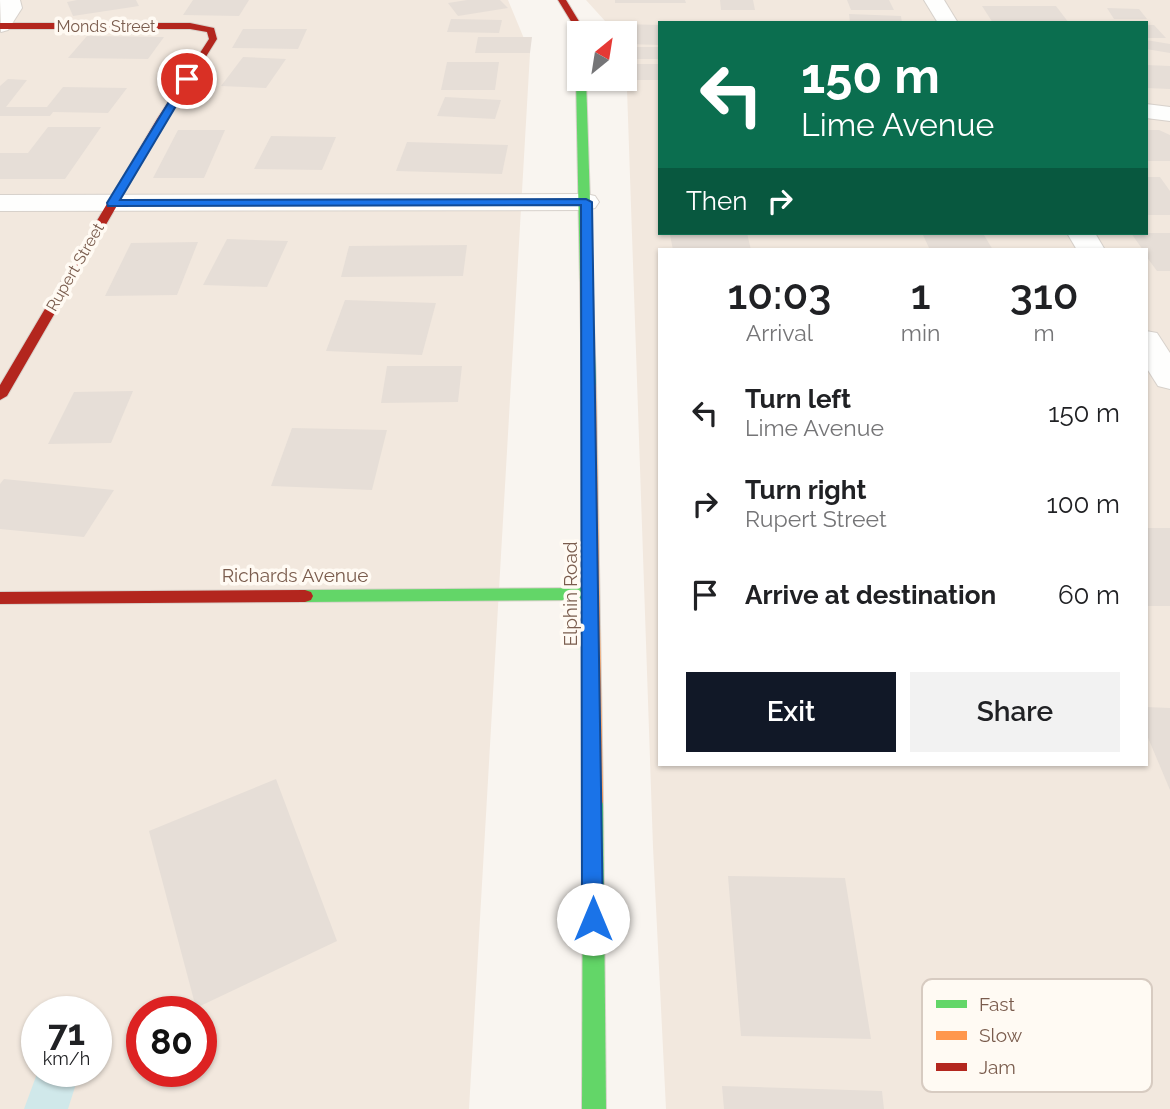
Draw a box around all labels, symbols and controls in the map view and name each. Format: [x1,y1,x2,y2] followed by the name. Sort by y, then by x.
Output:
[57,17,156,36] street label: Monds Street
[567,21,637,91] north arrow
[567,21,637,91] map controls
[801,47,940,104] text: 150 m
[157,49,217,109] pin
[686,49,777,140] icon: left
[168,60,206,98] icon: arrive
[801,106,994,143] text: Lime Avenue
[761,182,799,220] icon: right
[686,186,747,216] text: Then
[42,219,108,314] street label: Rupert Street
[728,270,831,319] text: 10:03
[911,270,930,319] text: 1
[1010,270,1079,319] text: 310
[746,319,813,346] text: Arrival
[901,319,940,346] text: min
[1034,319,1055,346] text: m
[745,384,851,414] text: Turn left
[686,394,724,432] icon: left
[1048,398,1120,428] text: 150 m
[745,414,884,441] text: Lime Avenue
[745,475,866,505] text: Turn right
[686,485,724,523] icon: right
[1047,489,1120,519] text: 100 m
[745,505,887,532] text: Rupert Street
[559,541,581,647] street label: Elphin Road
[222,564,368,586] street label: Richards Avenue
[686,576,724,614] icon: arrive
[745,580,996,610] text: Arrive at destination
[1058,580,1120,610] text: 60 m
[686,672,896,752] button: Exit
[910,672,1120,752] button: Share
[556,882,630,956] position arrow
[922,979,1152,1092] legend
[979,993,1015,1015] text: Fast
[126,996,217,1087] speed limit sign: 80
[48,1012,85,1053] text: 71
[979,1024,1023,1046] text: Slow
[43,1048,90,1069] text: km/h
[979,1056,1016,1078] text: Jam

